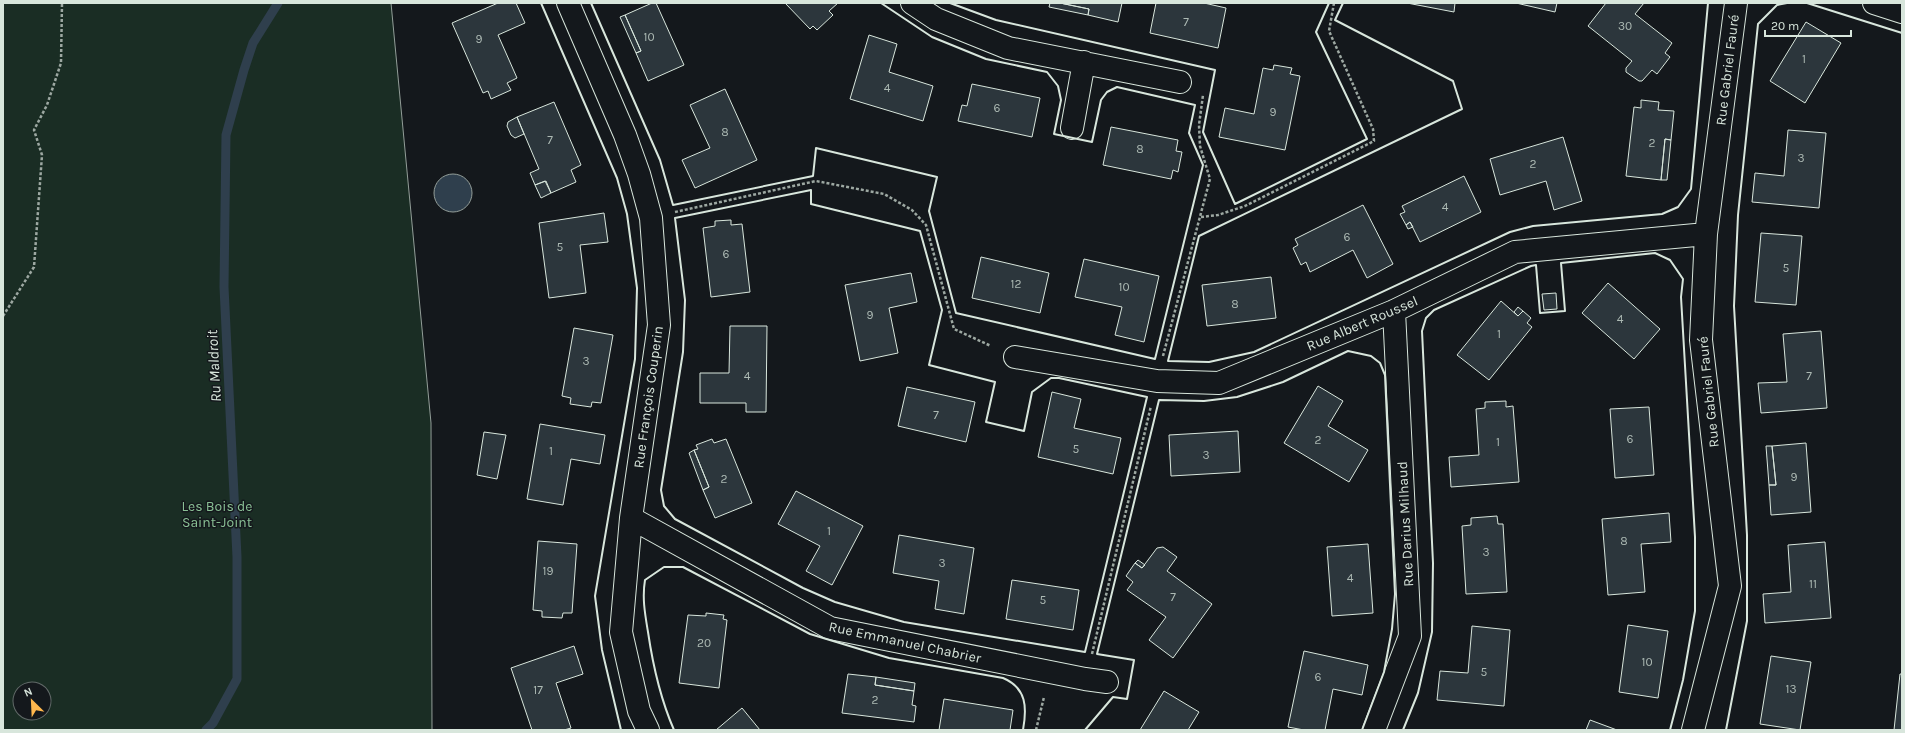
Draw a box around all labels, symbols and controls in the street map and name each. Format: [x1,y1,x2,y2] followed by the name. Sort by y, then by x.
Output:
[1765,12,1851,38] scale bar
[1712,14,1743,127] street label: Rue Gabriel Fauré
[1183,15,1189,29] house number: 7
[1618,19,1632,33] house number: 30
[1771,19,1799,33] text: 20 m
[643,30,655,44] house number: 10
[476,32,483,46] house number: 9
[1802,52,1806,66] house number: 1
[884,81,891,95] house number: 4
[994,101,1001,115] house number: 6
[1270,105,1277,119] house number: 9
[721,125,729,139] house number: 8
[547,133,553,147] house number: 7
[1649,136,1656,150] house number: 2
[1136,142,1144,156] house number: 8
[1797,151,1805,165] house number: 3
[1530,157,1537,171] house number: 2
[1442,200,1449,214] house number: 4
[1344,230,1351,244] house number: 6
[557,240,564,254] house number: 5
[723,247,730,261] house number: 6
[1783,261,1790,275] house number: 5
[1011,277,1022,291] house number: 12
[1118,280,1130,294] house number: 10
[1304,292,1420,355] street label: Rue Albert Roussel
[1231,297,1239,311] house number: 8
[867,308,874,322] house number: 9
[1617,312,1624,326] house number: 4
[630,325,667,469] street label: Rue François Couperin
[1497,327,1501,341] house number: 1
[203,329,225,402] water label: Ru Maldroit
[1694,336,1723,448] street label: Rue Gabriel Fauré
[582,354,590,368] house number: 3
[744,369,751,383] house number: 4
[1806,369,1812,383] house number: 7
[933,408,939,422] house number: 7
[1627,432,1634,446] house number: 6
[1315,433,1322,447] house number: 2
[1496,435,1500,449] house number: 1
[1073,442,1080,456] house number: 5
[549,444,553,458] house number: 1
[1202,448,1210,462] house number: 3
[1394,461,1417,587] street label: Rue Darius Milhaud
[1791,470,1798,484] house number: 9
[721,472,728,486] house number: 2
[181,498,253,531] park label: Les Bois de Saint-Joint
[827,524,831,538] house number: 1
[1620,534,1628,548] house number: 8
[1482,545,1490,559] house number: 3
[938,556,946,570] house number: 3
[543,564,553,578] house number: 19
[1347,571,1354,585] house number: 4
[1809,577,1817,591] house number: 11
[1170,590,1176,604] house number: 7
[1040,593,1047,607] house number: 5
[827,618,983,667] street label: Rue Emmanuel Chabrier
[697,636,711,650] house number: 20
[1641,655,1653,669] house number: 10
[1481,665,1488,679] house number: 5
[1315,670,1322,684] house number: 6
[12,681,52,721] north arrow
[1785,682,1797,696] house number: 13
[533,683,543,697] house number: 17
[22,685,34,700] text: N
[872,693,879,707] house number: 2

